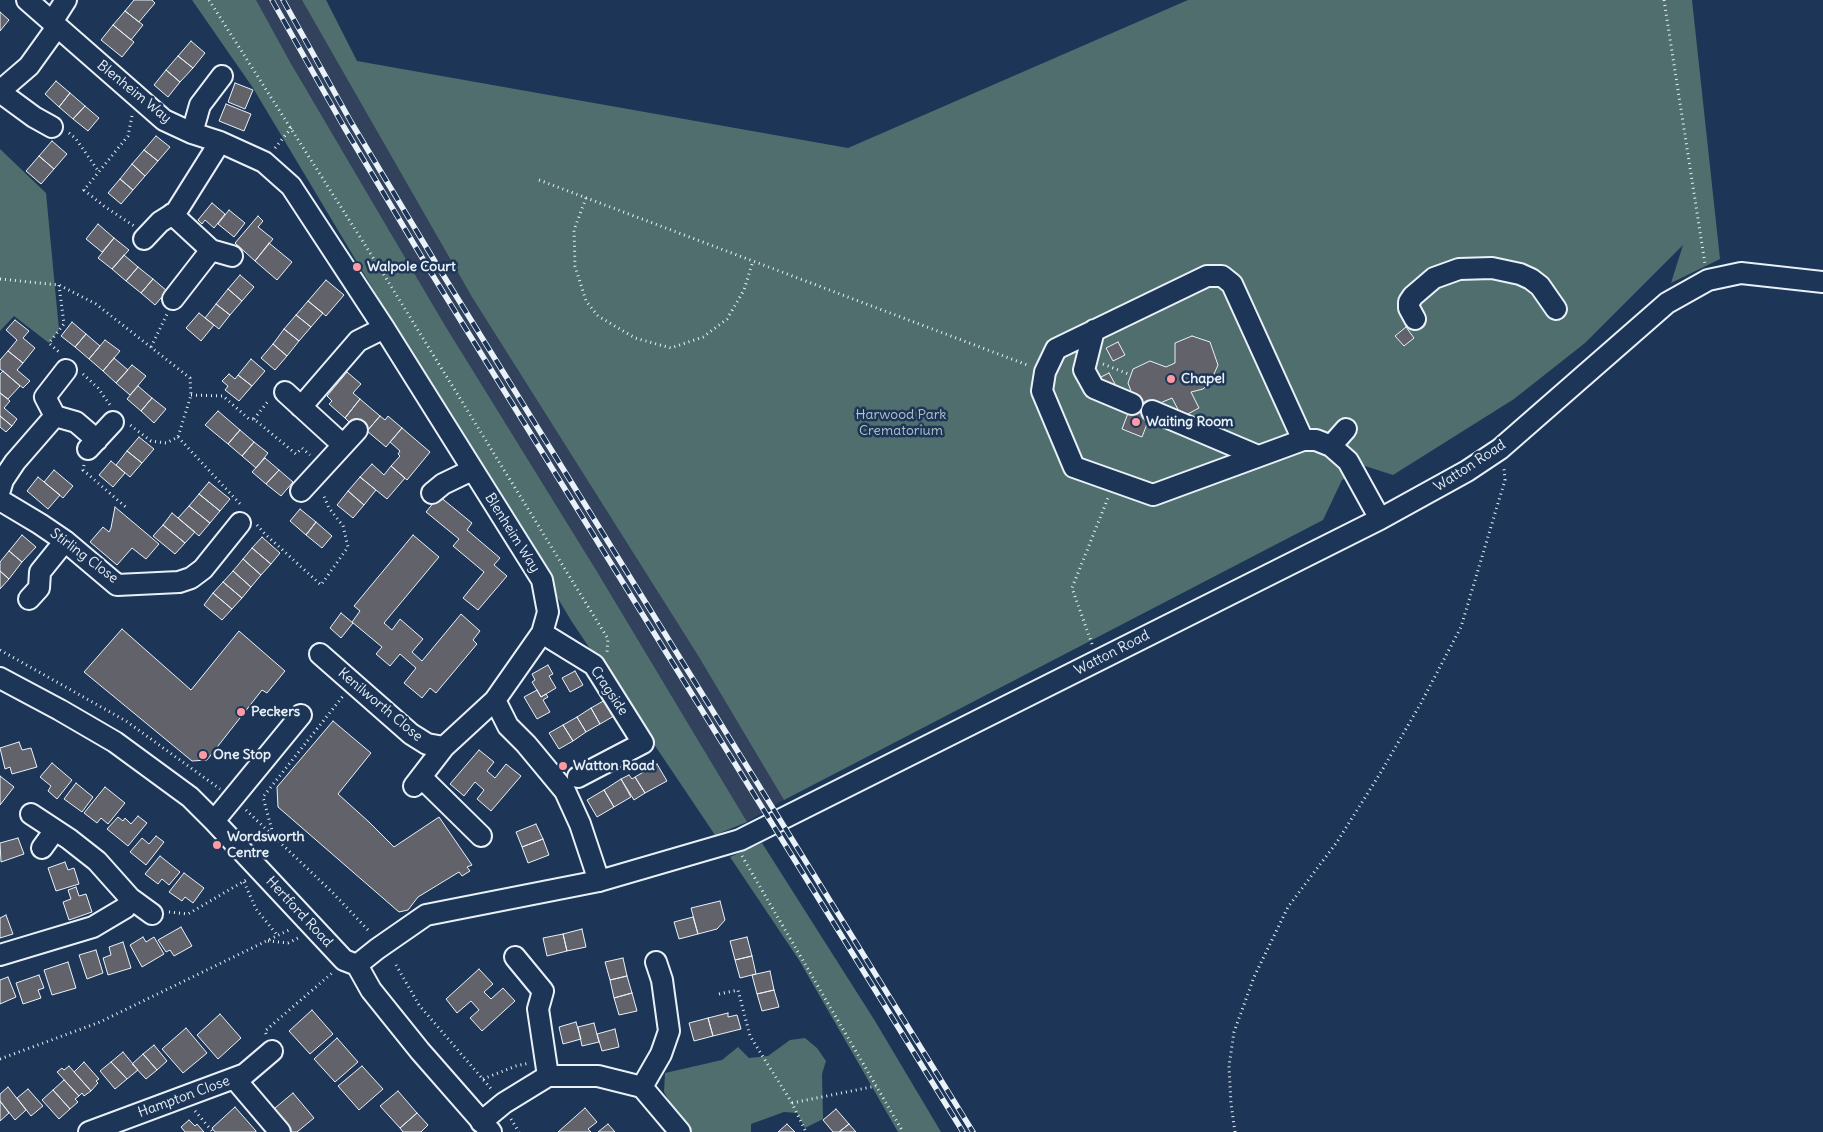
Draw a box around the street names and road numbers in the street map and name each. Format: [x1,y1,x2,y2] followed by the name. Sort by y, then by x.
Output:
[94,57,174,127] street label: Blenheim Way
[1431,437,1509,495] street label: Watton Road
[481,490,543,576] street label: Blenheim Way
[47,525,121,587] street label: Stirling Close
[1072,627,1152,679] street label: Watton Road
[586,663,632,719] street label: Cragside
[334,665,426,745] street label: Kenilworth Close
[262,873,336,951] street label: Hertford Road
[136,1073,232,1121] street label: Hampton Close

